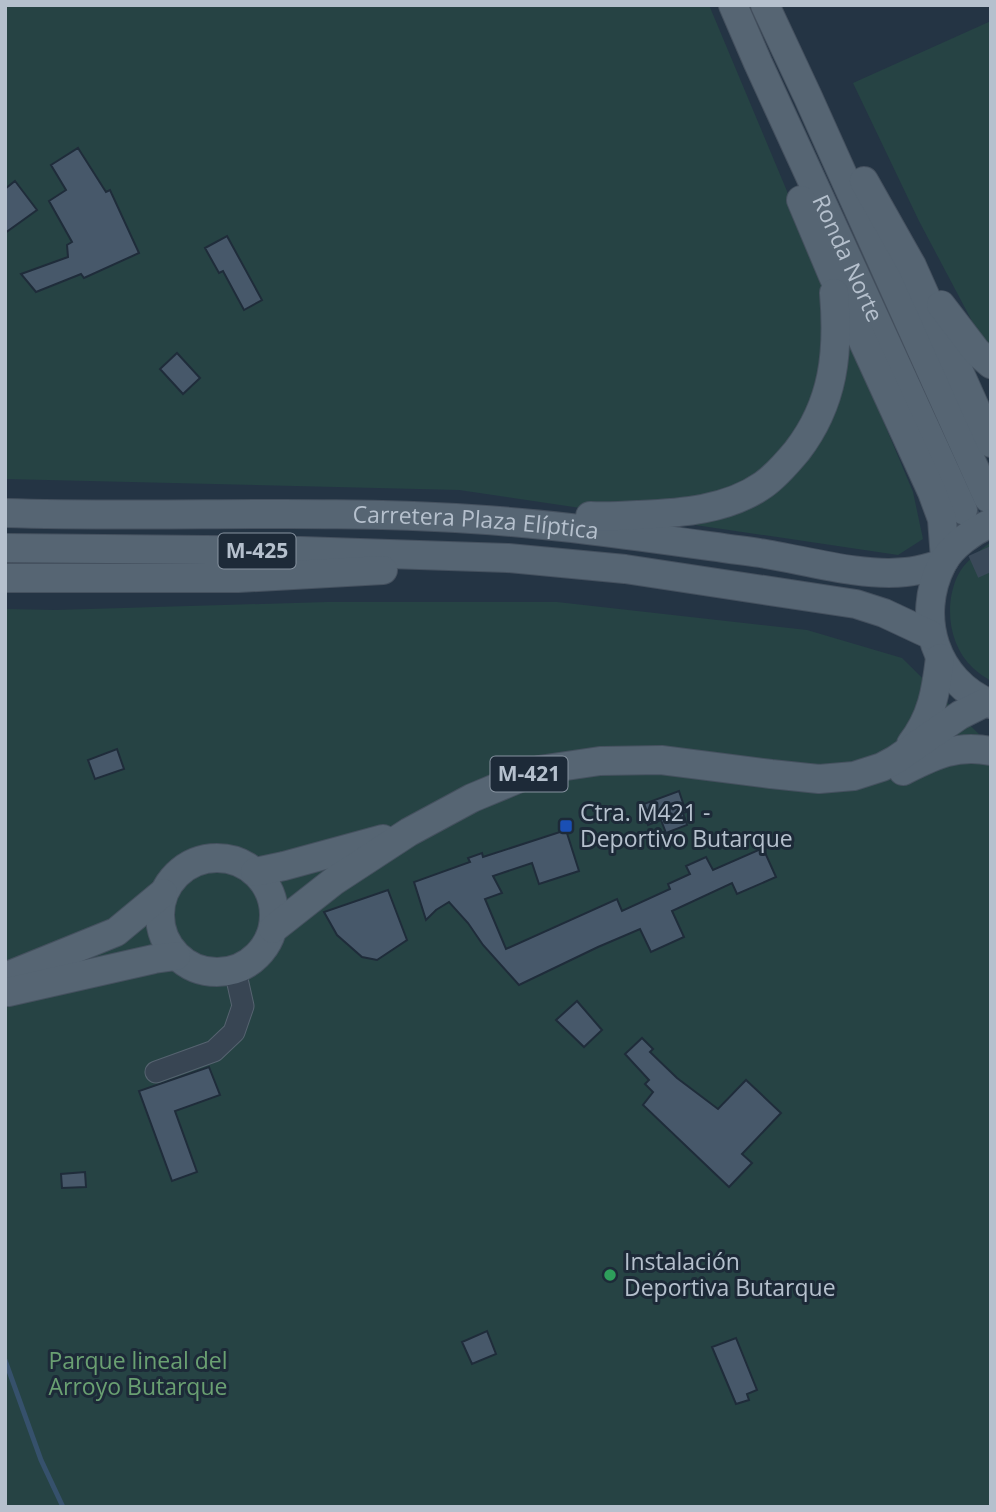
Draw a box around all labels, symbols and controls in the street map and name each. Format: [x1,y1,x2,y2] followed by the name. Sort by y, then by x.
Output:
[805,189,892,327] street label: Ronda Norte
[352,498,601,546] street label: Carretera Plaza Elíptica
[218,534,296,568] road number: M-425
[490,756,568,792] road number: M-421
[580,796,793,854] place label: Ctra. M421 - Deportivo Butarque
[558,818,574,834] marker: Ctra. M421 - Deportivo Butarque
[624,1245,836,1303] place label: Instalación Deportiva Butarque
[602,1267,618,1283] marker: Instalación Deportiva Butarque
[48,1344,228,1402] park label: Parque lineal del Arroyo Butarque

